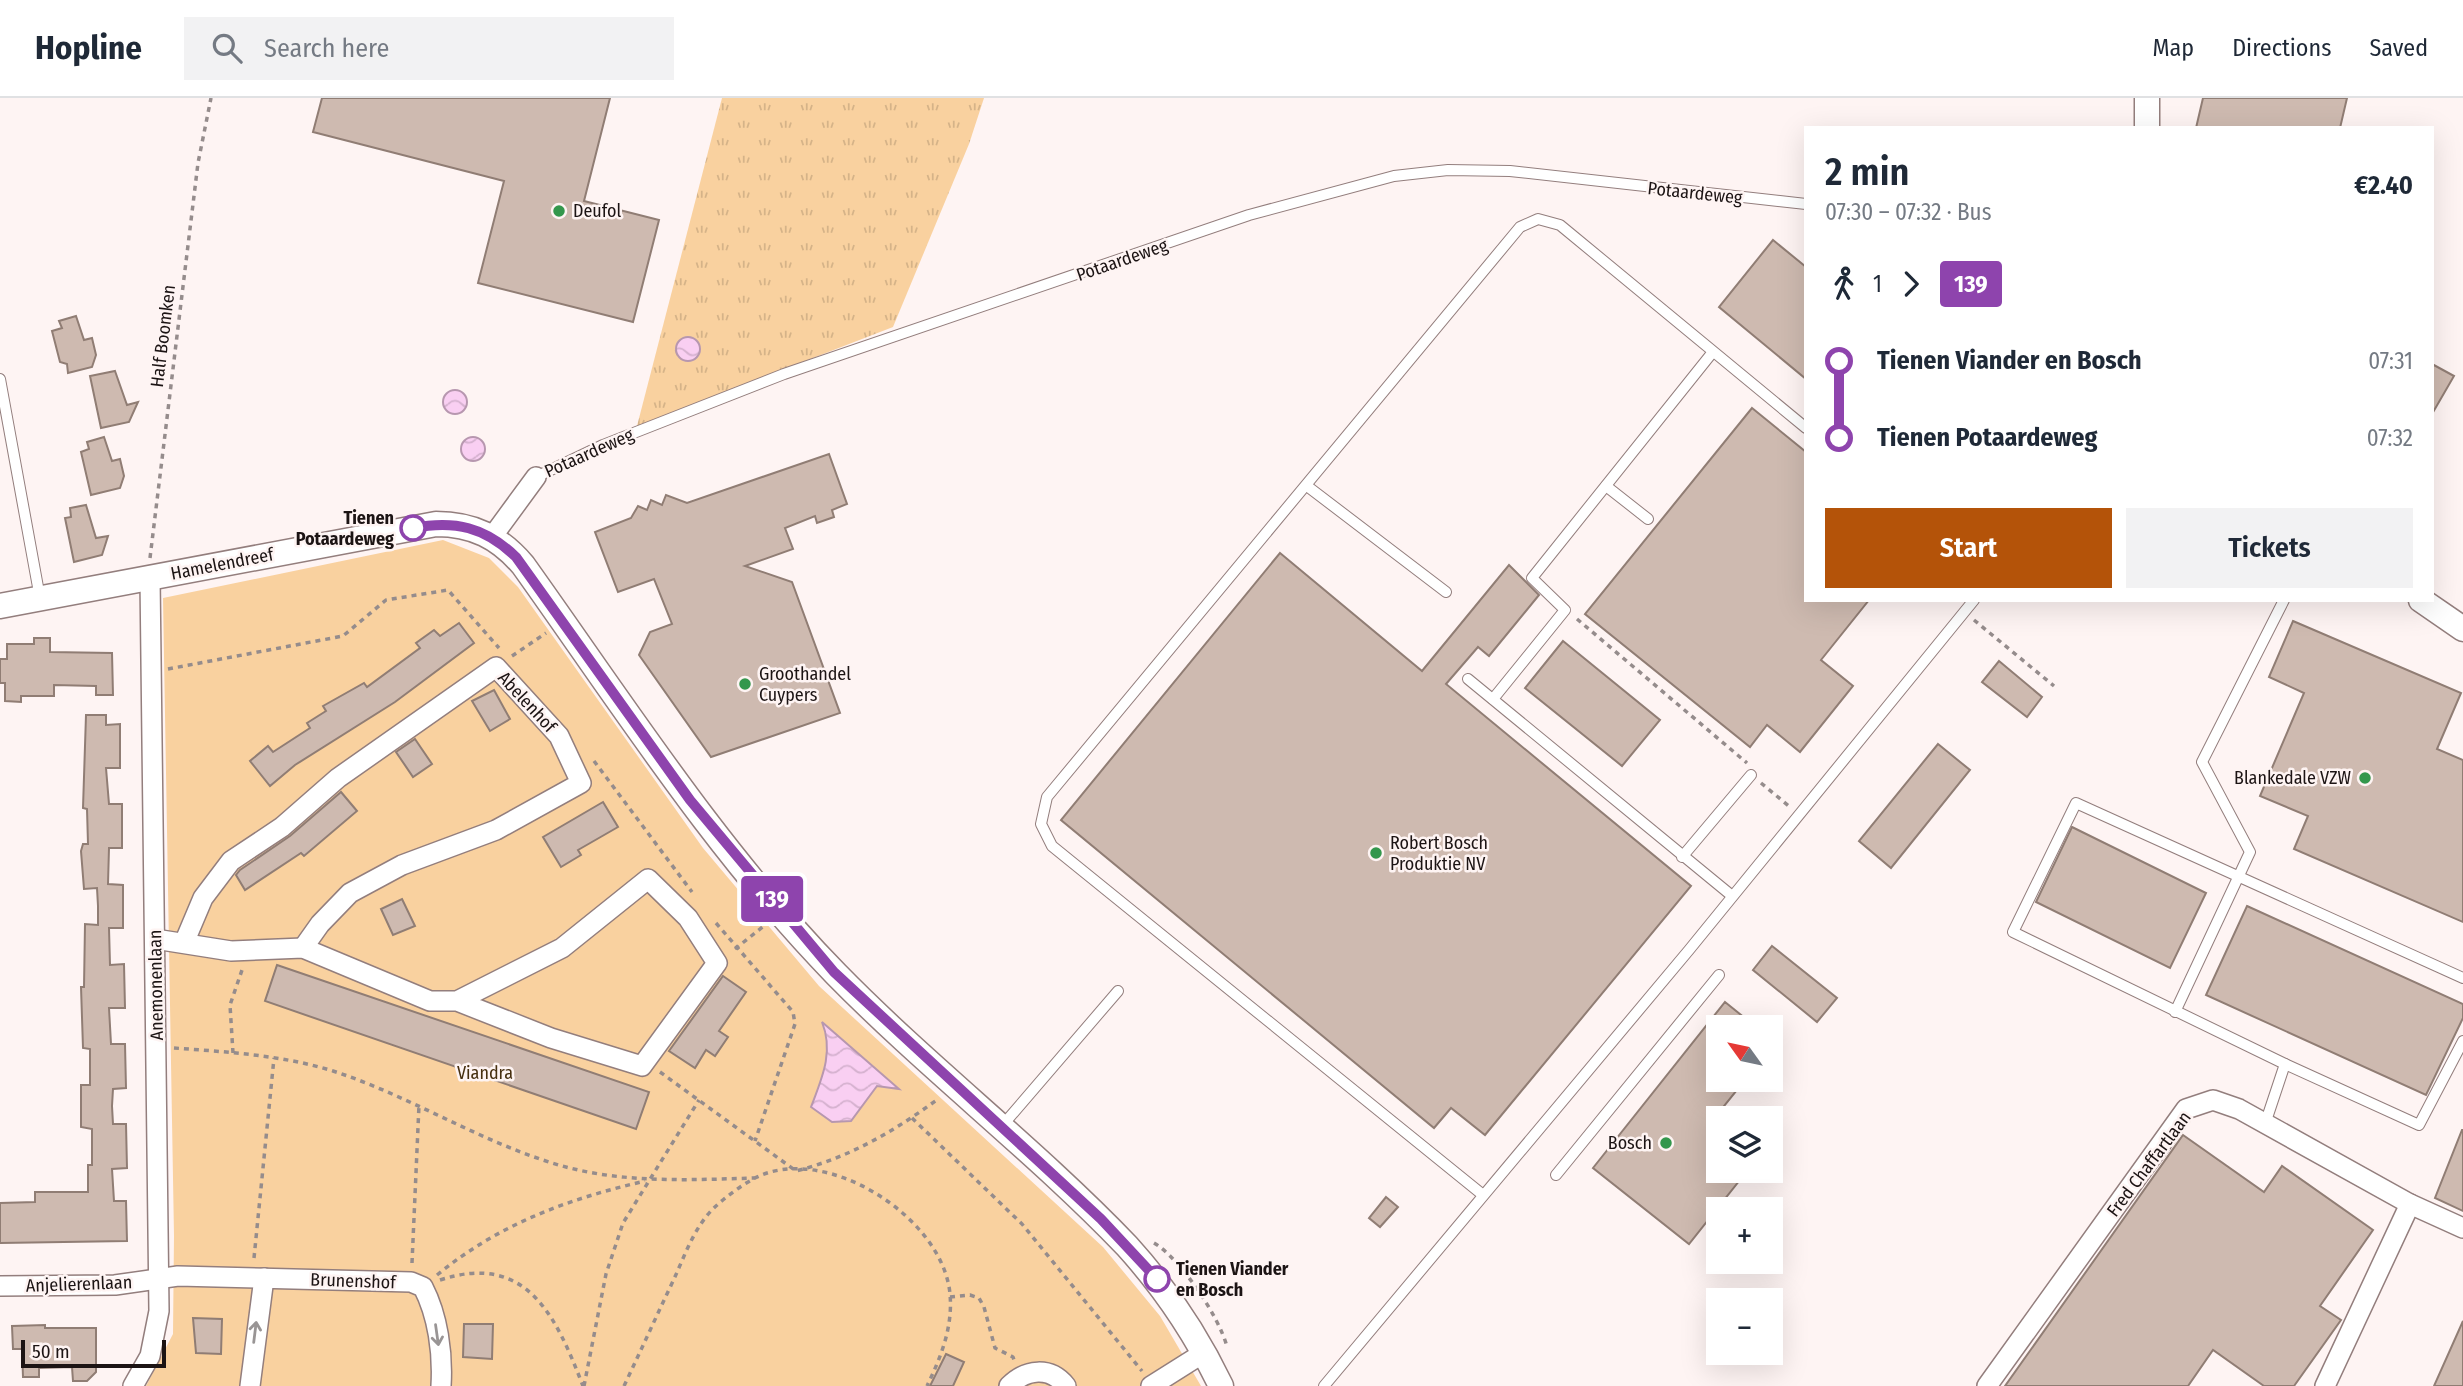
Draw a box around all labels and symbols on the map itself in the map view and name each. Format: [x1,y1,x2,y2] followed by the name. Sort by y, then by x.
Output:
[1647,177,1744,209] street label: Potaardeweg
[573,200,622,222] place label: Deufol
[551,203,567,219] marker: Deufol
[1073,234,1171,286] street label: Potaardeweg
[146,283,180,389] street label: Half Boomken
[541,423,637,482] street label: Potaardeweg
[296,507,394,550] place label: Tienen Potaardeweg
[400,515,426,541] marker: Tienen Potaardeweg
[169,543,277,585] street label: Hamelendreef
[759,663,851,706] place label: Groothandel Cuypers
[493,667,562,738] street label: Abelenhof
[737,676,753,692] marker: Groothandel Cuypers
[2234,767,2352,789] place label: Blankedale VZW
[2357,770,2373,786] marker: Blankedale VZW
[1390,832,1488,875] place label: Robert Bosch Produktie NV
[1368,845,1384,861] marker: Robert Bosch Produktie NV
[732,876,812,922] line badge: 139
[144,929,168,1041] street label: Anemonenlaan
[1706,1015,1783,1092] north arrow
[457,1062,513,1084] park label: Viandra
[2102,1107,2196,1221] street label: Fred Chaffartlaan
[1608,1132,1652,1154] place label: Bosch
[1658,1135,1674,1151] marker: Bosch
[1176,1258,1289,1301] place label: Tienen Viander en Bosch
[1144,1266,1170,1292] marker: Tienen Viander en Bosch
[310,1269,398,1294] street label: Brunenshof
[25,1271,133,1297] street label: Anjelierenlaan
[249,1321,262,1344] one-way arrow
[431,1323,444,1346] one-way arrow
[21,1337,166,1369] scale bar

